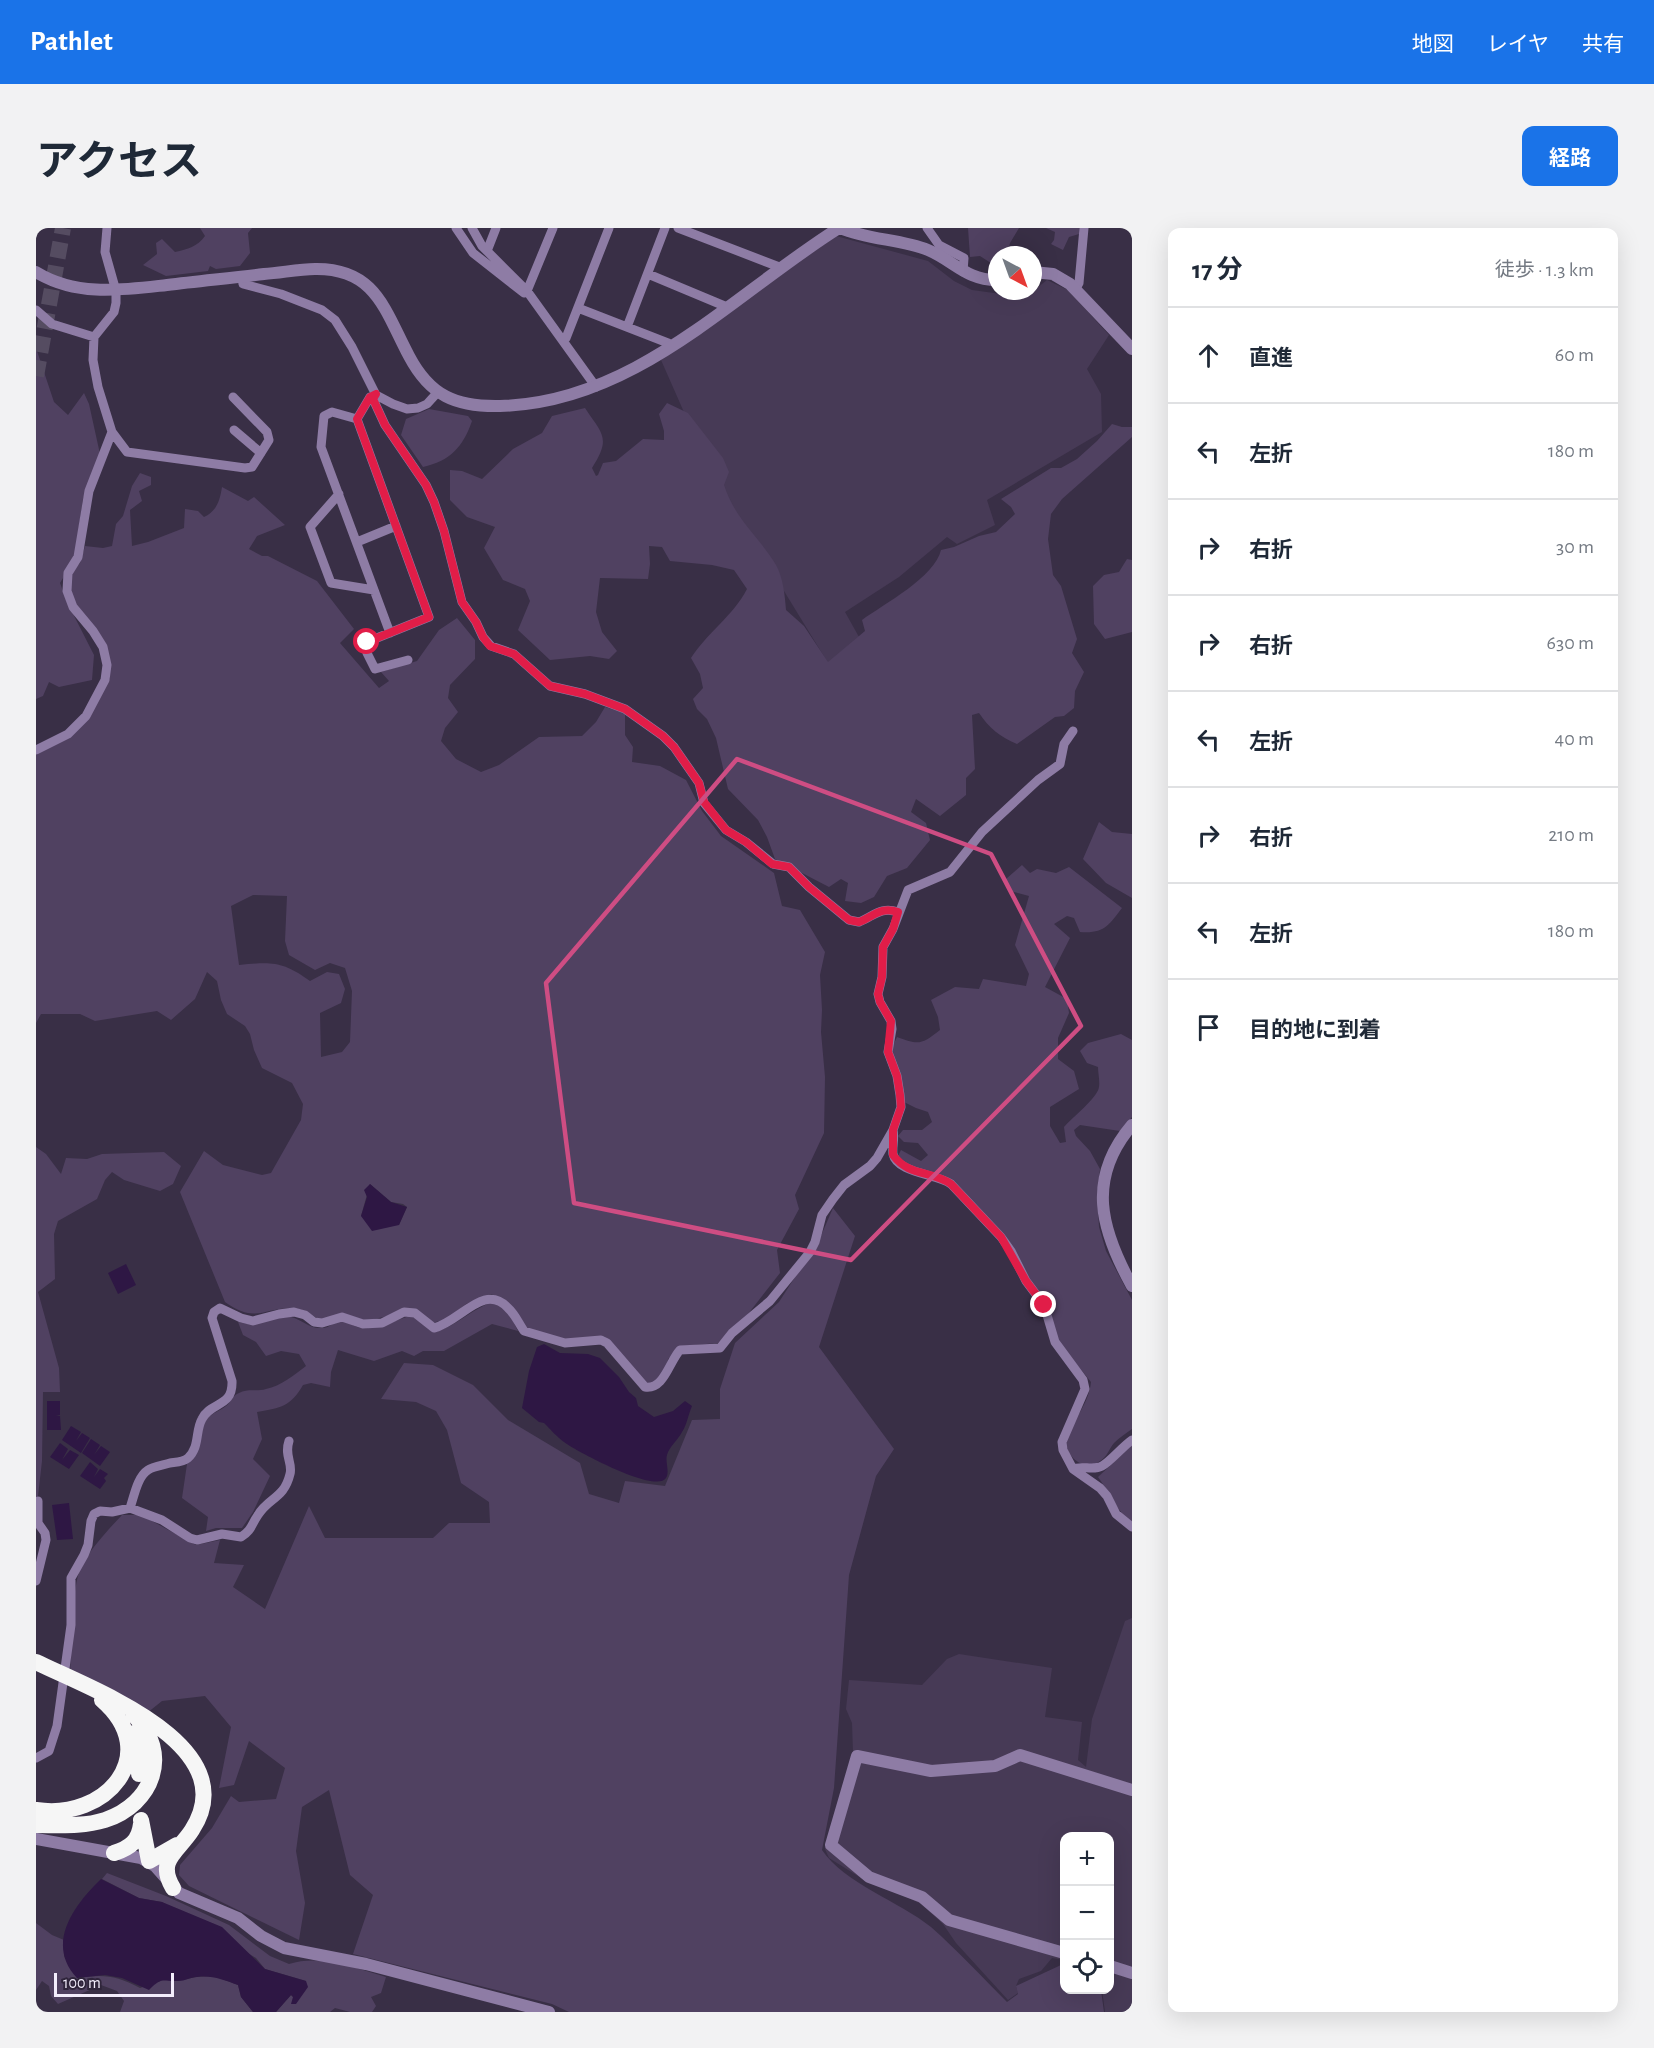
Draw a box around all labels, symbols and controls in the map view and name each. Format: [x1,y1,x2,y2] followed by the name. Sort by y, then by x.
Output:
[30,28,113,56] text: Pathlet
[1412,34,1454,55] text: 地図
[1487,34,1549,55] text: レイヤ
[1582,34,1624,55] text: 共有
[1522,126,1618,186] button: 経路
[36,141,202,183] text: アクセス
[988,246,1042,300] north arrow
[1192,257,1243,283] text: 17 分
[1495,260,1594,280] text: 徒歩 · 1.3 km
[1192,339,1225,372] icon: ahead
[1555,345,1594,365] text: 60 m
[1249,347,1293,369] text: 直進
[1192,435,1225,468] icon: left
[1548,441,1594,461] text: 180 m
[1249,443,1293,465] text: 左折
[1192,531,1225,564] icon: right
[1556,537,1594,557] text: 30 m
[1249,539,1293,561] text: 右折
[1192,627,1225,660] icon: right
[353,628,379,654] route start
[1547,633,1594,653] text: 630 m
[1249,635,1293,657] text: 右折
[1192,723,1225,756] icon: left
[1555,729,1594,749] text: 40 m
[1249,731,1293,753] text: 左折
[1192,819,1225,852] icon: right
[1548,825,1594,845] text: 210 m
[1249,827,1293,849] text: 右折
[1192,915,1225,948] icon: left
[1548,921,1594,941] text: 180 m
[1249,923,1293,945] text: 左折
[1192,1011,1225,1044] icon: arrive
[1249,1019,1381,1041] text: 目的地に到着
[1030,1291,1056,1317] route end
[1060,1832,1114,1994] map controls
[1060,1832,1114,1886] button: +
[1060,1886,1114,1940] button: −
[1060,1940,1114,1994] button: locate
[54,1970,174,1998] scale bar
[63,1975,101,1991] text: 100 m

